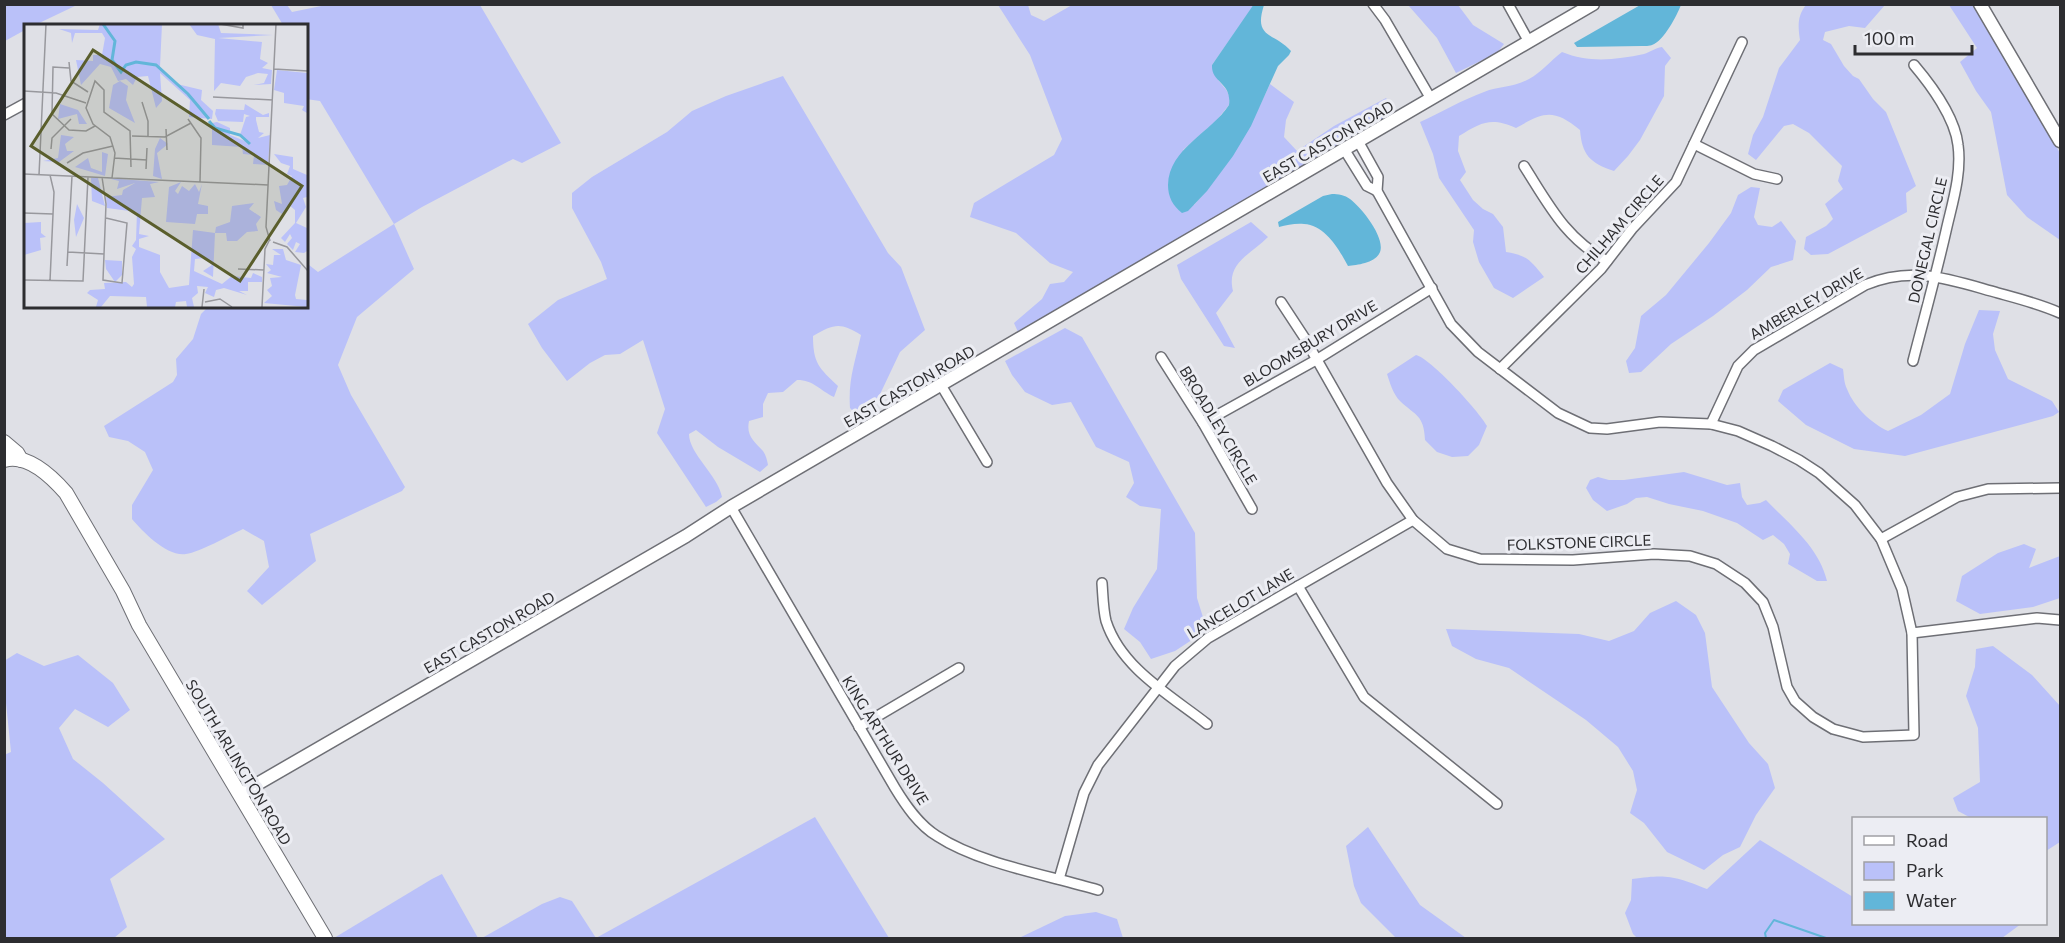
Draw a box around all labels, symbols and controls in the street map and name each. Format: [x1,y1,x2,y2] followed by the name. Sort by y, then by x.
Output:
[1855,18,1972,56] scale bar
[24,24,308,308] inset map
[1864,27,1914,49] text: 100 m
[1259,96,1397,186] street label: EAST CASTON ROAD
[1571,171,1667,277] street label: CHILHAM CIRCLE
[1904,175,1950,305] street label: DONEGAL CIRCLE
[1746,263,1866,343] street label: AMBERLEY DRIVE
[1240,296,1380,390] street label: BLOOMSBURY DRIVE
[840,341,978,431] street label: EAST CASTON ROAD
[1177,363,1261,488] street label: BROADLEY CIRCLE
[1506,530,1652,554] street label: FOLKSTONE CIRCLE
[1183,564,1297,642] street label: LANCELOT LANE
[420,587,558,677] street label: EAST CASTON ROAD
[839,672,933,808] street label: KING ARTHUR DRIVE
[182,676,296,848] street label: SOUTH ARLINGTON ROAD
[1852,817,2047,925] legend
[1906,829,1948,851] text: Road
[1906,859,1944,881] text: Park
[1906,889,1957,911] text: Water

